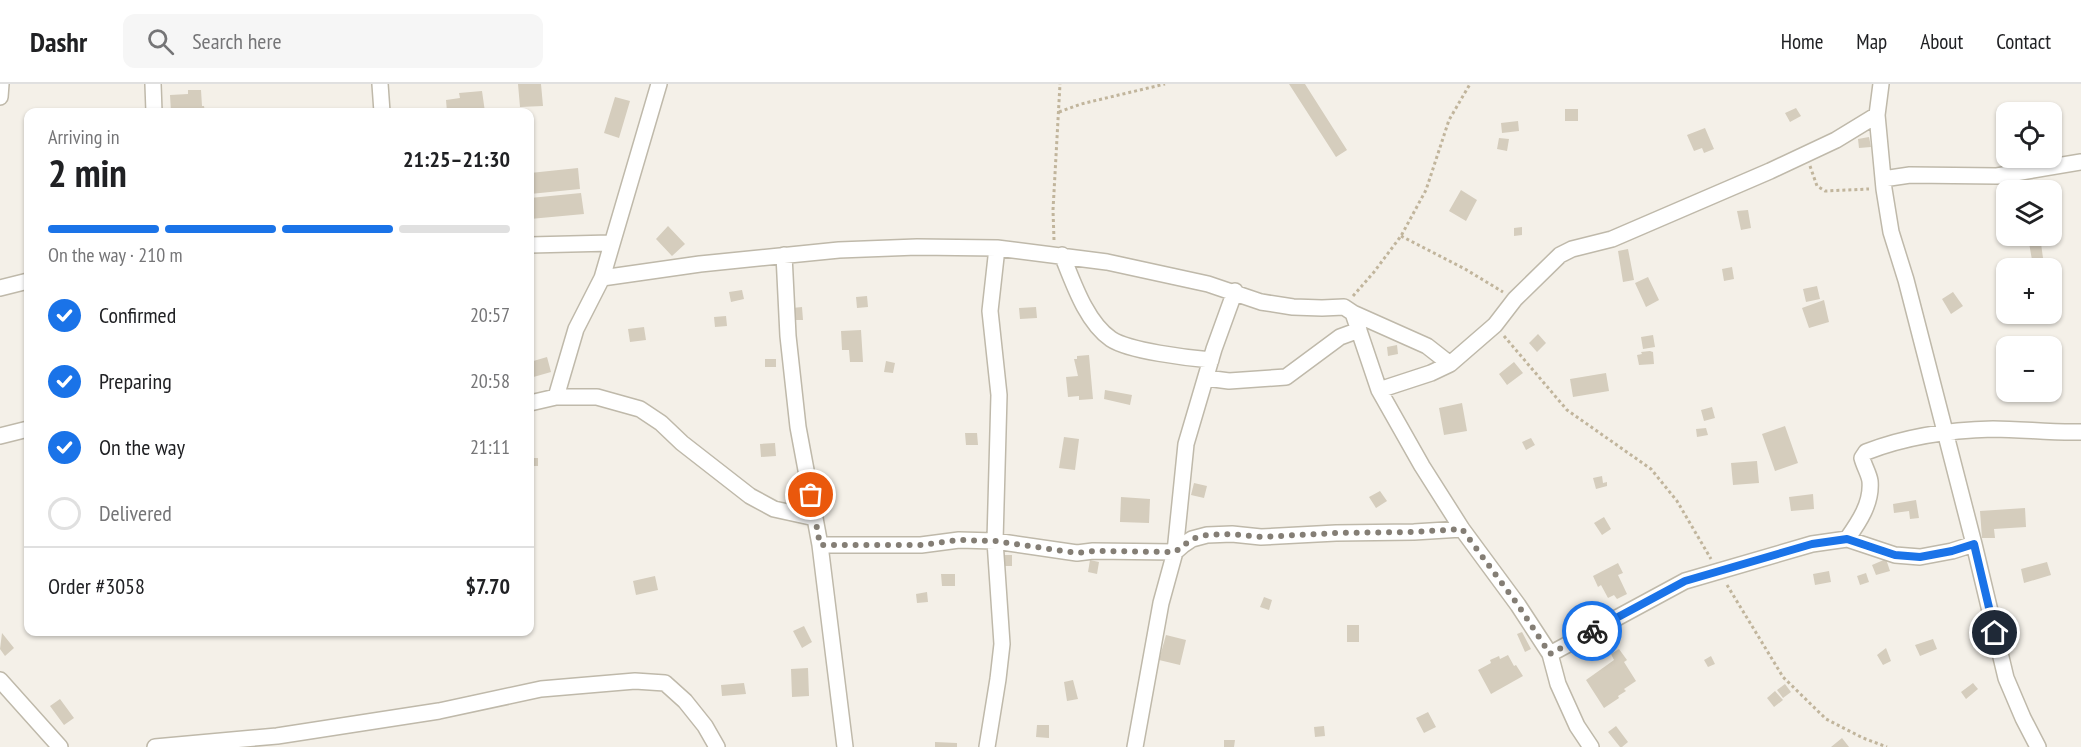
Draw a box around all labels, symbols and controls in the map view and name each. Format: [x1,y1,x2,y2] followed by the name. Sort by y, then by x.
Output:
[123,14,543,68] search box
[30,23,87,60] text: Dashr
[144,25,177,58] icon: search
[192,27,282,55] text: Search here
[1781,28,1823,55] text: Home
[1856,28,1887,55] text: Map
[1920,28,1963,55] text: About
[1996,28,2051,55] text: Contact
[1996,102,2062,402] map controls
[1996,102,2062,168] button: locate
[48,124,120,150] text: Arriving in
[403,145,510,173] text: 21:25–21:30
[48,147,127,198] text: 2 min
[1996,180,2062,246] button: layers
[48,242,183,268] text: On the way · 210 m
[1996,258,2062,324] button: +
[48,299,81,332] icon: check
[99,301,176,329] text: Confirmed
[470,302,510,328] text: 20:57
[1996,336,2062,402] button: −
[48,365,81,398] icon: check
[99,367,172,395] text: Preparing
[470,368,510,394] text: 20:58
[48,431,81,464] icon: check
[99,433,185,461] text: On the way
[470,434,510,460] text: 21:11
[785,469,836,520] pin
[794,478,827,511] icon: bag
[99,499,172,527] text: Delivered
[48,572,145,600] text: Order #3058
[465,572,510,600] text: $7.70
[1562,601,1622,661] courier
[1969,607,2020,658] pin
[1576,615,1609,648] icon: bike
[1978,616,2011,649] icon: home

